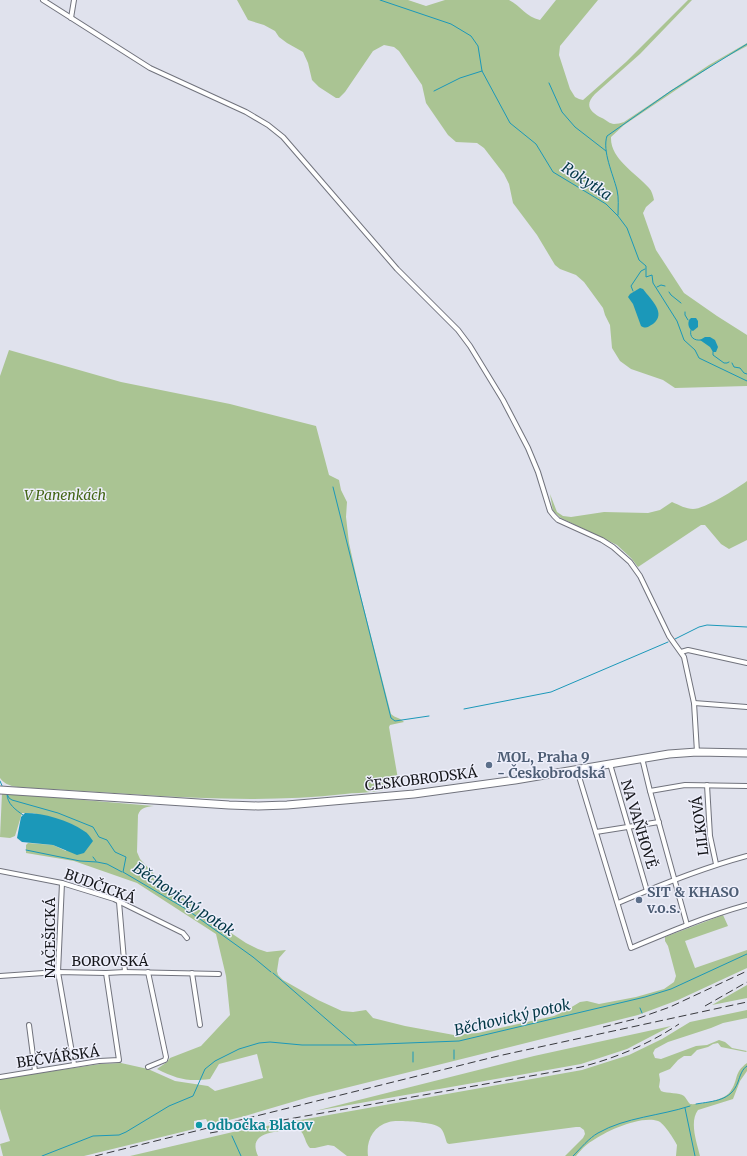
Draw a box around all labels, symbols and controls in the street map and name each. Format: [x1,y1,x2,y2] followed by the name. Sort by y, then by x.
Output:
[558,158,616,204] water label: Rokytka
[24,486,106,504] park label: V Panenkách
[497,748,606,782] place label: MOL, Praha 9 - Českobrodská
[484,760,494,770] marker: MOL, Praha 9 - Českobrodská
[364,763,478,795] street label: ČESKOBRODSKÁ
[617,777,661,871] street label: NA VAŇHOVĚ
[687,795,713,857] street label: LILKOVÁ
[130,858,239,940] water label: Běchovický potok
[62,865,138,907] street label: BUDČICKÁ
[646,883,739,917] place label: SIT & KHASO v.o.s.
[634,895,644,905] marker: SIT & KHASO v.o.s.
[41,897,59,979] street label: NAČEŠICKÁ
[72,952,149,970] street label: BOROVSKÁ
[452,994,573,1040] water label: Běchovický potok
[15,1042,101,1072] street label: BEČVÁŘSKÁ
[207,1116,314,1134] place label: odbočka Blatov
[194,1120,204,1130] marker: odbočka Blatov

